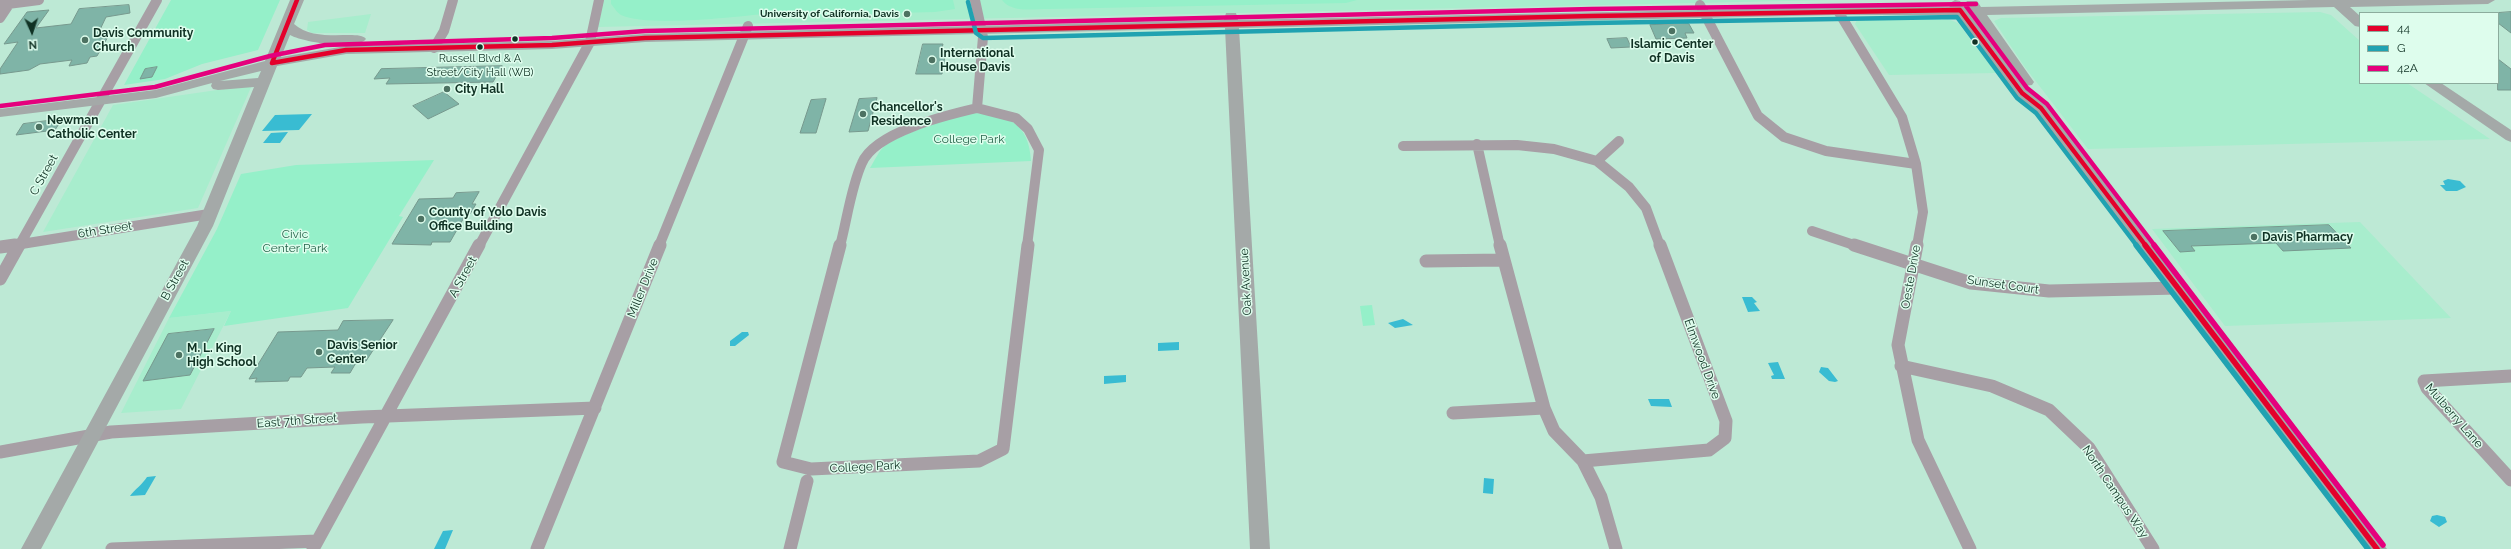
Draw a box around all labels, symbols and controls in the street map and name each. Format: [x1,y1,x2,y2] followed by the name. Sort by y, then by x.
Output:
[760,8,899,20] place label: University of California, Davis
[902,9,912,19] marker: University of California, Davis
[12,12,52,52] north arrow
[2359,12,2499,84] legend
[2397,21,2410,35] text: 44
[93,26,193,54] place label: Davis Community Church
[1667,26,1677,36] marker: Islamic Center of Davis
[510,34,520,44] unlabelled marker
[80,35,90,45] marker: Davis Community Church
[1631,37,1713,65] place label: Islamic Center of Davis
[1970,37,1980,47] unlabelled marker
[28,38,37,51] text: N
[2397,41,2406,55] text: G
[475,42,485,52] marker: Russell Blvd & A Street/City Hall (WB)
[940,46,1014,74] place label: International House Davis
[427,52,533,78] place label: Russell Blvd & A Street/City Hall (WB)
[927,55,937,65] marker: International House Davis
[2397,61,2418,75] text: 42A
[455,82,504,96] place label: City Hall
[442,84,452,94] marker: City Hall
[871,100,943,128] place label: Chancellor's Residence
[858,109,868,119] marker: Chancellor's Residence
[47,113,137,141] place label: Newman Catholic Center
[34,122,44,132] marker: Newman Catholic Center
[934,132,1004,146] park label: College Park
[27,152,61,198] street label: C Street
[429,205,547,233] place label: County of Yolo Davis Office Building
[416,214,426,224] marker: County of Yolo Davis Office Building
[77,219,133,241] street label: 6th Street
[263,227,327,255] park label: Civic Center Park
[2262,230,2353,244] place label: Davis Pharmacy
[2249,232,2259,242] marker: Davis Pharmacy
[1898,244,1924,310] street label: Oeste Drive
[1237,248,1255,316] street label: Oak Avenue
[446,254,480,300] street label: A Street
[625,256,661,320] street label: Miller Drive
[158,257,192,303] street label: B Street
[1966,273,2040,297] street label: Sunset Court
[1681,317,1723,401] street label: Elmwood Drive
[327,338,397,366] place label: Davis Senior Center
[187,341,256,369] place label: M. L. King High School
[314,347,324,357] marker: Davis Senior Center
[174,350,184,360] marker: M. L. King High School
[2422,381,2486,451] street label: Mulberry Lane
[256,411,338,431] street label: East 7th Street
[2079,443,2151,541] street label: North Campus Way
[829,458,901,476] street label: College Park

